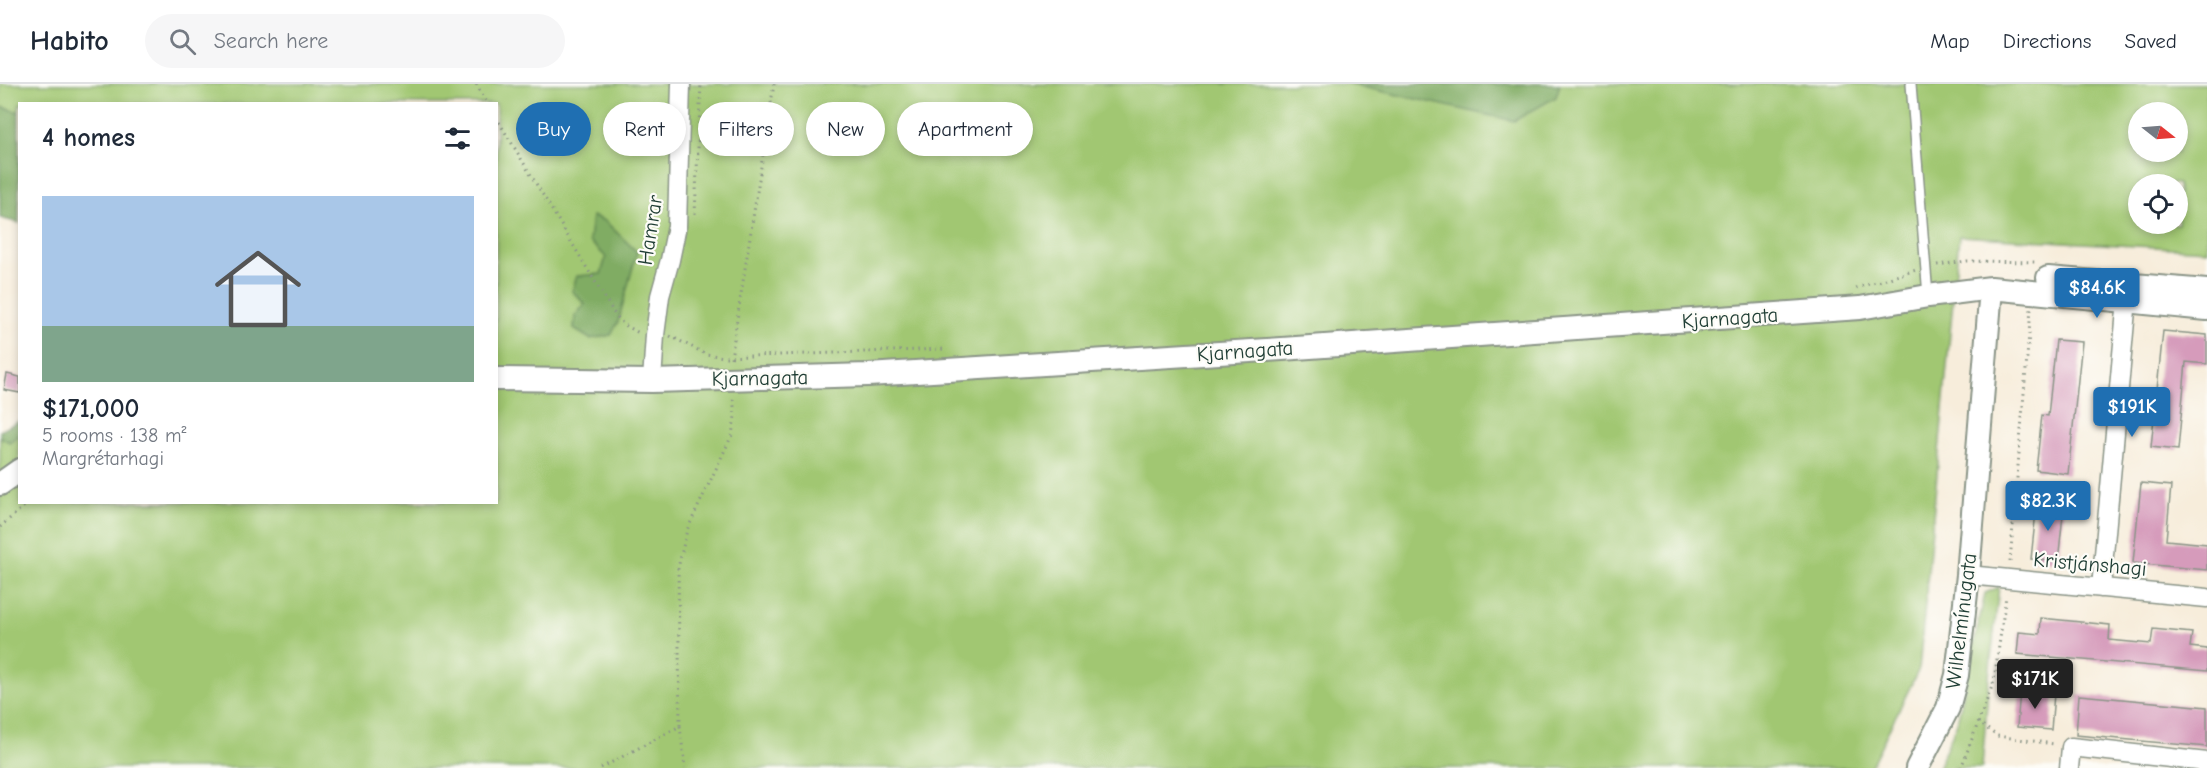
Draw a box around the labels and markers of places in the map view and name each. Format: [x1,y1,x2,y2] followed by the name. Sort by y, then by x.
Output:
[2048,268,2146,319] pin: $84.6K
[2090,387,2174,438] pin: $191K
[1999,481,2097,532] pin: $82.3K
[1993,659,2077,710] pin: $171K

